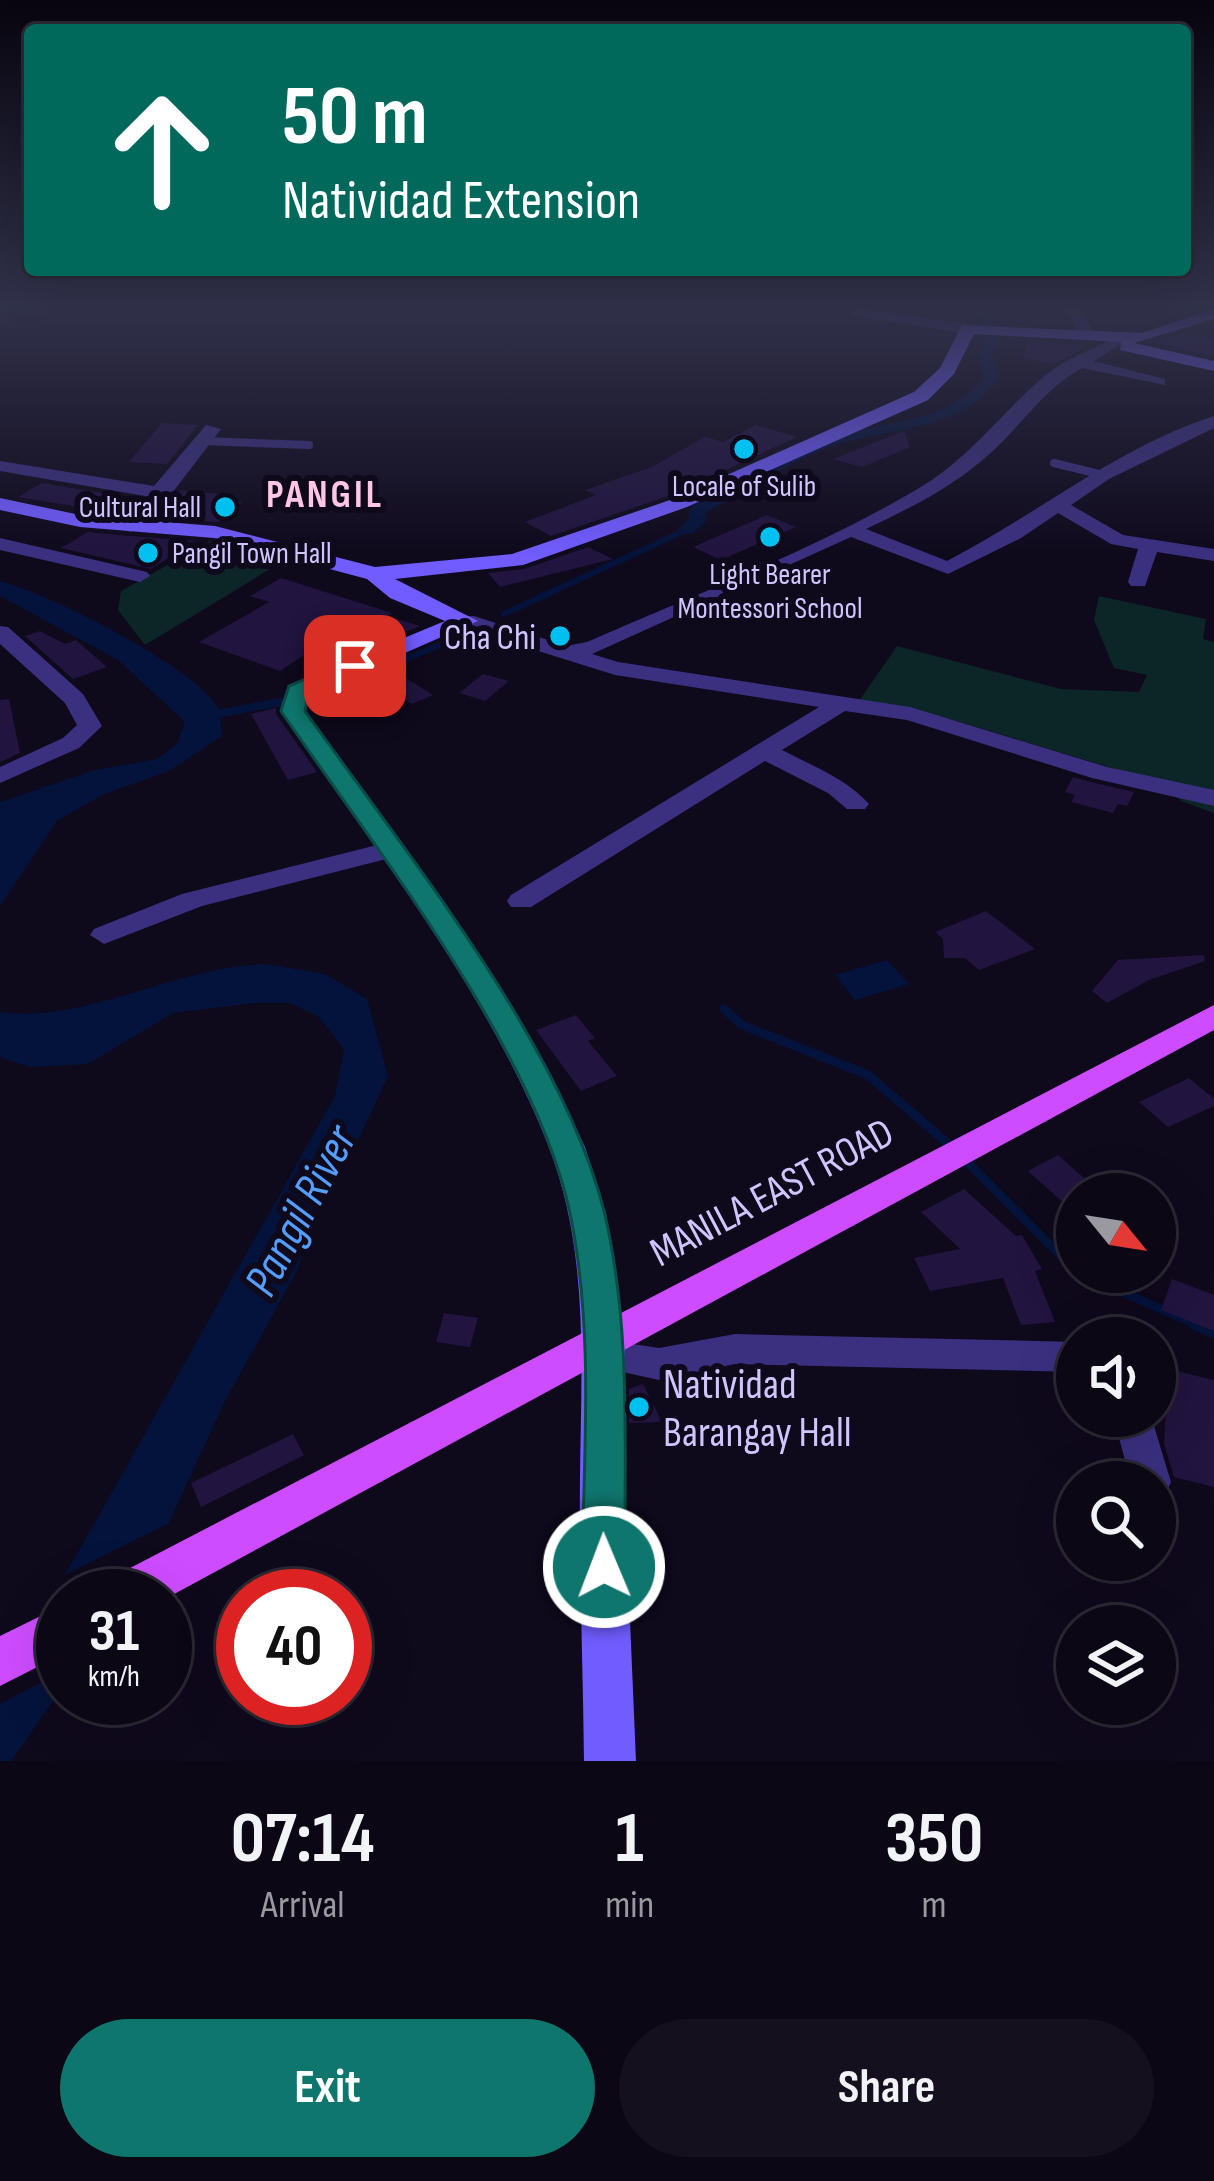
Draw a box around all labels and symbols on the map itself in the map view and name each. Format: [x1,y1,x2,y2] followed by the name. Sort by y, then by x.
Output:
[731,436,757,462] marker: Locale of Sulib
[672,469,816,505] place label: Locale of Sulib
[266,472,384,519] district label: PANGIL
[79,490,201,526] place label: Cultural Hall
[212,494,238,520] marker: Cultural Hall
[757,524,783,550] marker: Light Bearer Montessori School
[172,536,331,572] place label: Pangil Town Hall
[135,540,161,566] marker: Pangil Town Hall
[677,557,863,627] place label: Light Bearer Montessori School
[304,615,406,717] pin
[444,617,536,660] place label: Cha Chi
[547,623,573,649] marker: Cha Chi
[642,1108,902,1279] street label: MANILA EAST ROAD
[233,1115,370,1306] water label: Pangil River
[1056,1173,1176,1293] north arrow
[663,1360,852,1459] place label: Natividad Barangay Hall
[626,1394,652,1420] marker: Natividad Barangay Hall
[541,1504,667,1630] position arrow
[216,1569,372,1725] speed limit sign: 40

